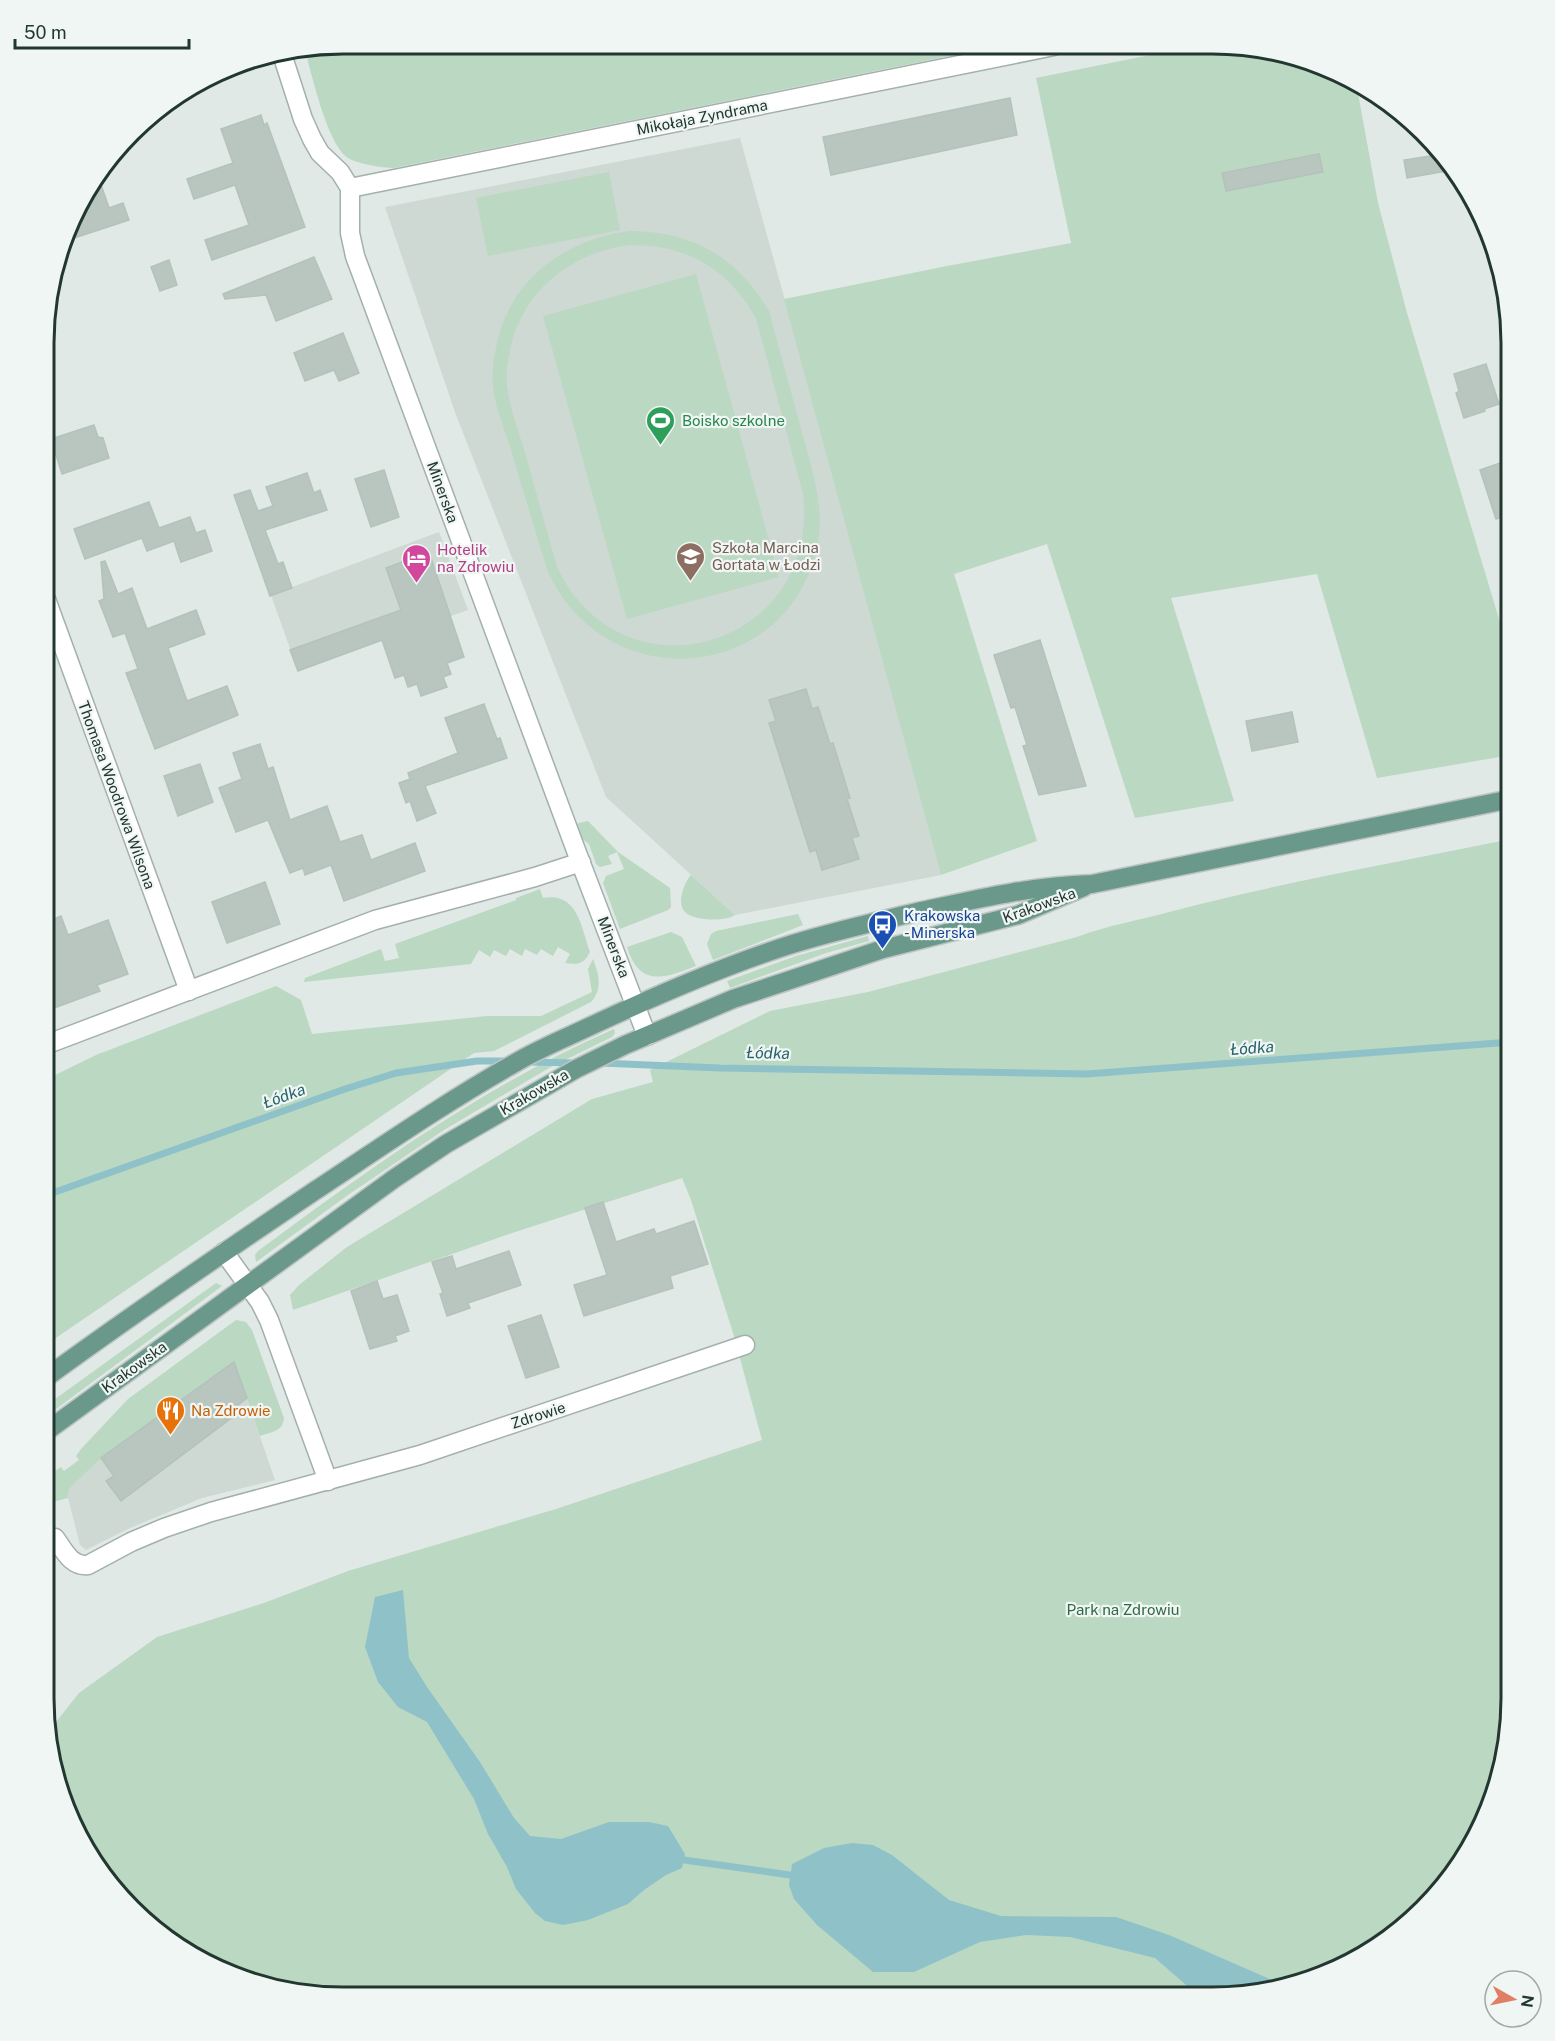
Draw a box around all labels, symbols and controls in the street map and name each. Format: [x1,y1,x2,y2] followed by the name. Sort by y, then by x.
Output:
[15,12,189,50] scale bar
[24,22,67,43] text: 50 m
[635,96,769,138] street label: Mikołaja Zyndrama
[645,404,677,446] sports icon: Boisko szkolne
[682,412,785,429] place label: Boisko szkolne
[424,459,462,525] street label: Minerska
[712,539,821,573] place label: Szkoła Marcina Gortata w Łodzi
[675,540,707,582] school or university icon: Szkoła Marcina Gortata w Łodzi
[437,541,514,575] place label: Hotelik na Zdrowiu
[400,542,432,584] hotel icon: Hotelik na Zdrowiu
[75,699,159,891] street label: Thomasa Woodrowa Wilsona
[1000,884,1078,926] street label: Krakowska
[904,907,980,941] place label: Krakowska - Minerska
[867,908,899,950] bus stop icon: Krakowska - Minerska
[595,914,633,980] street label: Minerska
[1229,1037,1275,1059] water label: Łódka
[746,1043,790,1063] water label: Łódka
[497,1066,571,1118] street label: Krakowska
[260,1080,308,1112] water label: Łódka
[98,1338,170,1396] street label: Krakowska
[154,1394,186,1436] restaurant icon: Na Zdrowie
[509,1398,567,1432] street label: Zdrowie
[191,1402,271,1419] place label: Na Zdrowie
[1067,1601,1179,1618] park label: Park na Zdrowiu
[1483,1969,1543,2029] north arrow
[1517,1994,1538,2009] text: N

